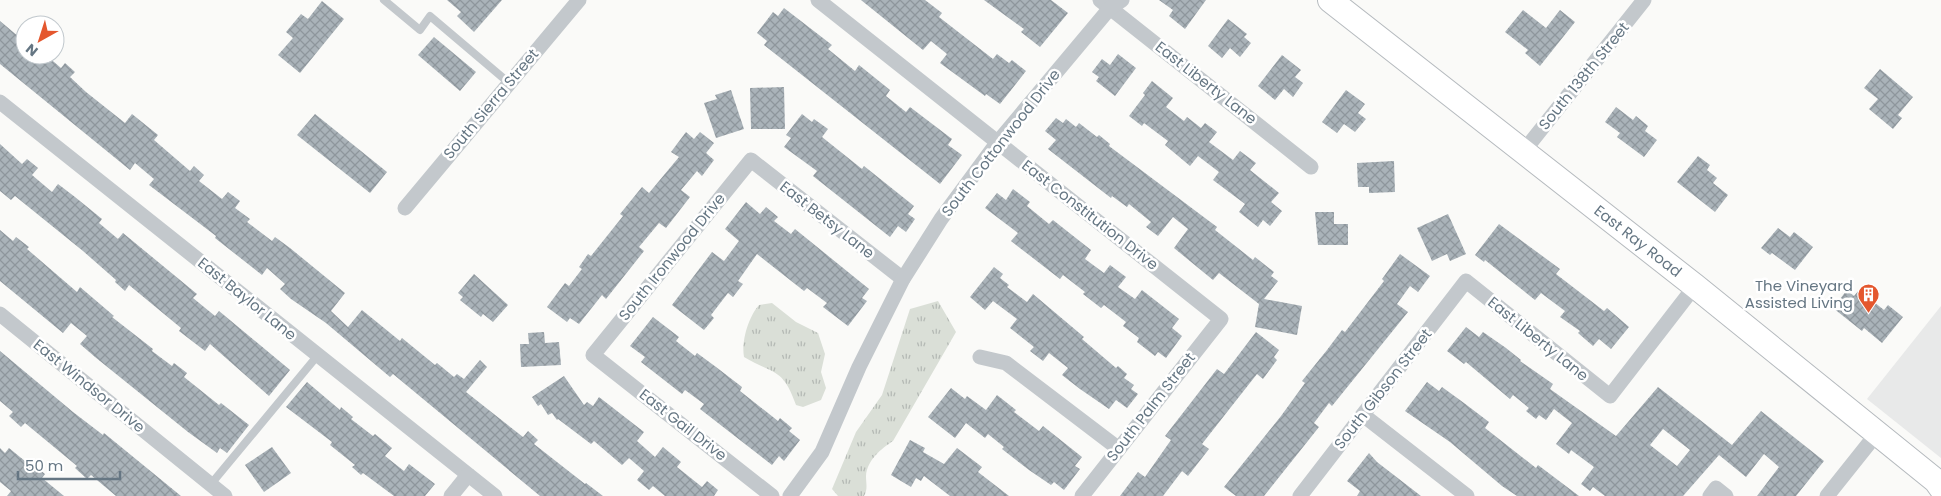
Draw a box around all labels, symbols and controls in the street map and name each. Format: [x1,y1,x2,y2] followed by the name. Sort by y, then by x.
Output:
[15,15,65,65] north arrow
[1534,17,1634,134] street label: South 138th Street
[1151,36,1262,129] street label: East Liberty Lane
[21,39,42,61] text: N
[438,44,543,163] street label: South Sierra Street
[936,65,1065,221] street label: South Cottonwood Drive
[1018,155,1163,275] street label: East Constitution Drive
[776,176,879,263] street label: East Betsy Lane
[613,188,730,325] street label: South Ironwood Drive
[1590,200,1686,282] street label: East Ray Road
[194,252,301,345] street label: East Baylor Lane
[1745,275,1853,313] place label: The Vineyard Assisted Living
[1857,283,1881,314] building icon: The Vineyard Assisted Living
[1484,292,1593,386] street label: East Liberty Lane
[1329,324,1436,453] street label: South Gibson Street
[29,334,149,437] street label: East Windsor Drive
[1101,348,1200,466] street label: South Palm Street
[635,384,732,465] street label: East Gail Drive
[18,448,120,480] scale bar
[25,455,63,476] text: 50 m

